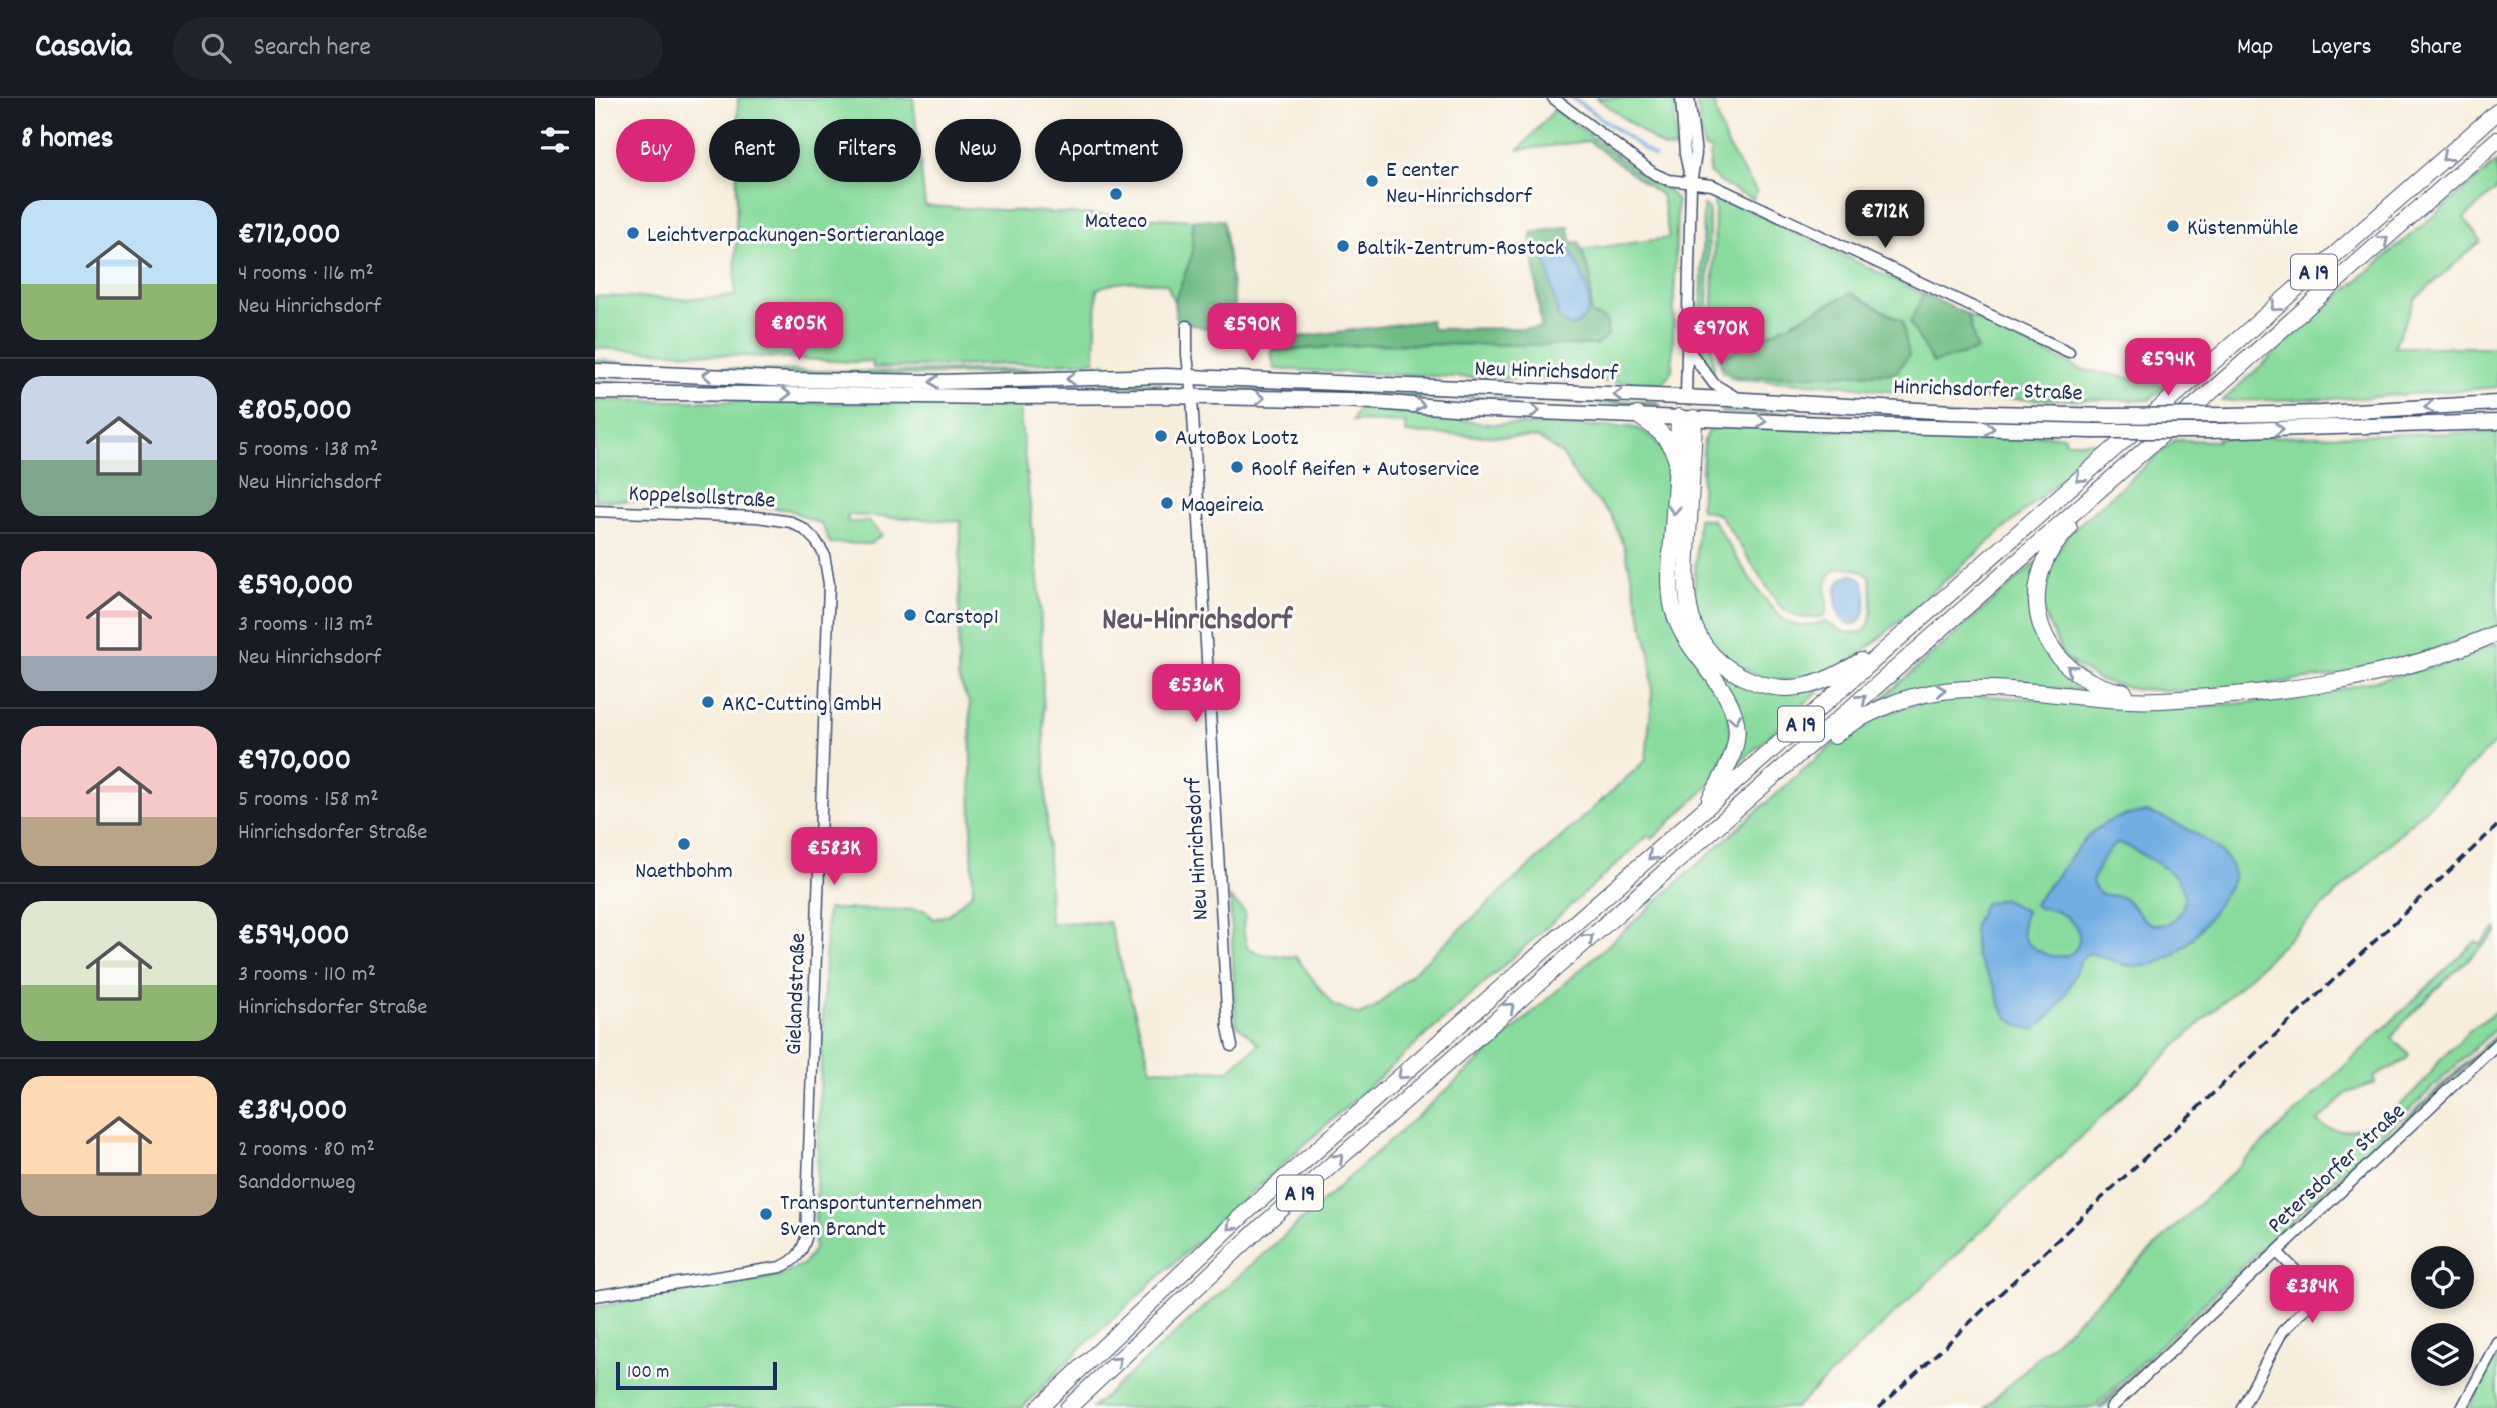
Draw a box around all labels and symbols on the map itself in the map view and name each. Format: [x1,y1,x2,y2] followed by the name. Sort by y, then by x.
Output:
[2441,149,2454,161] one-way arrow
[1386,155,1533,214] place label: E center Neu-Hinrichsdorf
[1364,173,1380,189] marker: E center Neu-Hinrichsdorf
[1108,186,1124,202] marker: Mateco
[1836,190,1934,250] pin: €712K
[1085,206,1147,239] place label: Mateco
[2187,213,2298,246] place label: Küstenmühle
[2165,218,2181,234] marker: Küstenmühle
[647,220,945,253] place label: Leichtverpackungen-Sortieranlage
[625,225,641,241] marker: Leichtverpackungen-Sortieranlage
[1357,233,1564,266] place label: Baltik-Zentrum-Rostock
[2375,236,2388,248] one-way arrow
[1335,238,1351,254] marker: Baltik-Zentrum-Rostock
[2291,254,2337,290] road number: A 19
[2270,299,2283,311] one-way arrow
[750,302,848,362] pin: €805K
[1203,303,1301,363] pin: €590K
[1672,308,1770,367] pin: €970K
[2119,338,2217,398] pin: €594K
[1474,354,1619,392] street label: Neu Hinrichsdorf
[701,368,712,383] one-way arrow
[1065,371,1076,386] one-way arrow
[1893,372,2083,411] street label: Hinrichsdorfer Straße
[929,374,939,390] one-way arrow
[780,387,791,402] one-way arrow
[1612,387,1623,402] one-way arrow
[1255,391,1266,406] one-way arrow
[1415,397,1426,412] one-way arrow
[2423,399,2434,414] one-way arrow
[1530,404,1541,419] one-way arrow
[1757,413,1768,428] one-way arrow
[1985,421,1996,436] one-way arrow
[2274,421,2284,437] one-way arrow
[1175,423,1298,456] place label: AutoBox Lootz
[1153,428,1169,444] marker: AutoBox Lootz
[1251,454,1479,487] place label: Roolf Reifen + Autoservice
[1229,459,1245,475] marker: Roolf Reifen + Autoservice
[2075,470,2088,482] one-way arrow
[628,478,776,519] street label: Koppelsollstraße
[1181,490,1265,523] place label: Mageireia
[1159,495,1175,511] marker: Mageireia
[1667,504,1682,515] one-way arrow
[1102,601,1293,644] district label: Neu-Hinrichsdorf
[924,602,999,635] place label: Carstop1
[902,607,918,623] marker: Carstop1
[1147,664,1245,724] pin: €536K
[2066,664,2078,677] one-way arrow
[1935,683,1947,698] one-way arrow
[722,689,882,722] place label: AKC-Cutting GmbH
[700,694,716,710] marker: AKC-Cutting GmbH
[1854,695,1867,708] one-way arrow
[1778,706,1824,742] road number: A 19
[1726,713,1741,725] one-way arrow
[1178,776,1219,921] street label: Neu Hinrichsdorf
[785,828,883,887] pin: €583K
[676,836,692,852] marker: Naethbohm
[1647,848,1660,860] one-way arrow
[635,856,733,889] place label: Naethbohm
[779,933,816,1056] street label: Gielandstraße
[1581,934,1594,947] one-way arrow
[1502,1003,1515,1015] one-way arrow
[1397,1067,1410,1079] one-way arrow
[2261,1097,2414,1242] street label: Petersdorfer Straße
[1331,1154,1344,1166] one-way arrow
[1277,1176,1323,1210] road number: A 19
[780,1188,982,1247] place label: Transportunternehmen Sven Brandt
[758,1206,774,1222] marker: Transportunternehmen Sven Brandt
[1226,1217,1239,1230] one-way arrow
[2263,1266,2361,1325] pin: €384K
[1109,1356,1122,1369] one-way arrow
[616,1359,777,1391] scale bar

